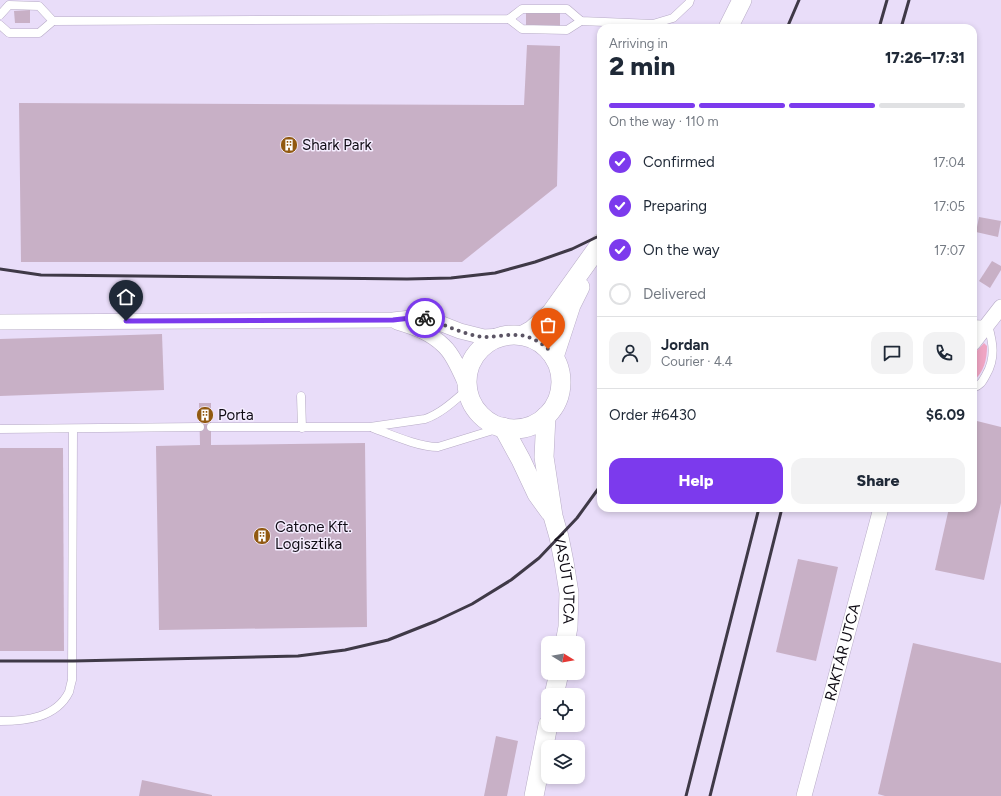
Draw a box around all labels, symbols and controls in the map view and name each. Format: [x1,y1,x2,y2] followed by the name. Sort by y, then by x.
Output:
[609,36,668,51] text: Arriving in
[885,49,965,67] text: 17:26–17:31
[609,50,675,82] text: 2 min
[609,114,719,129] text: On the way · 110 m
[279,135,299,155] building icon: Shark Park
[302,136,373,154] place label: Shark Park
[609,151,631,173] icon: check
[643,153,715,171] text: Confirmed
[933,155,965,170] text: 17:04
[609,195,631,217] icon: check
[643,197,707,215] text: Preparing
[934,199,965,214] text: 17:05
[609,239,631,261] icon: check
[643,241,720,259] text: On the way
[934,243,965,258] text: 17:07
[109,280,143,321] pin
[643,285,706,303] text: Delivered
[115,286,137,308] icon: home
[405,298,445,338] courier
[414,307,436,329] icon: bike
[531,308,565,349] pin
[537,314,559,336] icon: bag
[609,332,651,374] button: person
[871,332,913,374] button: chat
[923,332,965,374] button: phone
[661,336,709,354] text: Jordan
[661,354,733,369] text: Courier · 4.4
[195,405,215,425] building icon: Porta
[218,406,254,424] place label: Porta
[609,406,696,424] text: Order #6430
[926,406,965,424] text: $6.09
[609,458,783,504] button: Help
[791,458,965,504] button: Share
[275,518,352,553] place label: Catone Kft. Logisztika
[252,526,272,546] building icon: Catone Kft. Logisztika
[550,532,578,624] street label: VASÚT UTCA
[821,601,864,703] street label: RAKTÁR UTCA
[541,636,585,680] north arrow
[541,636,585,784] map controls
[541,688,585,732] button: locate
[541,740,585,784] button: layers

